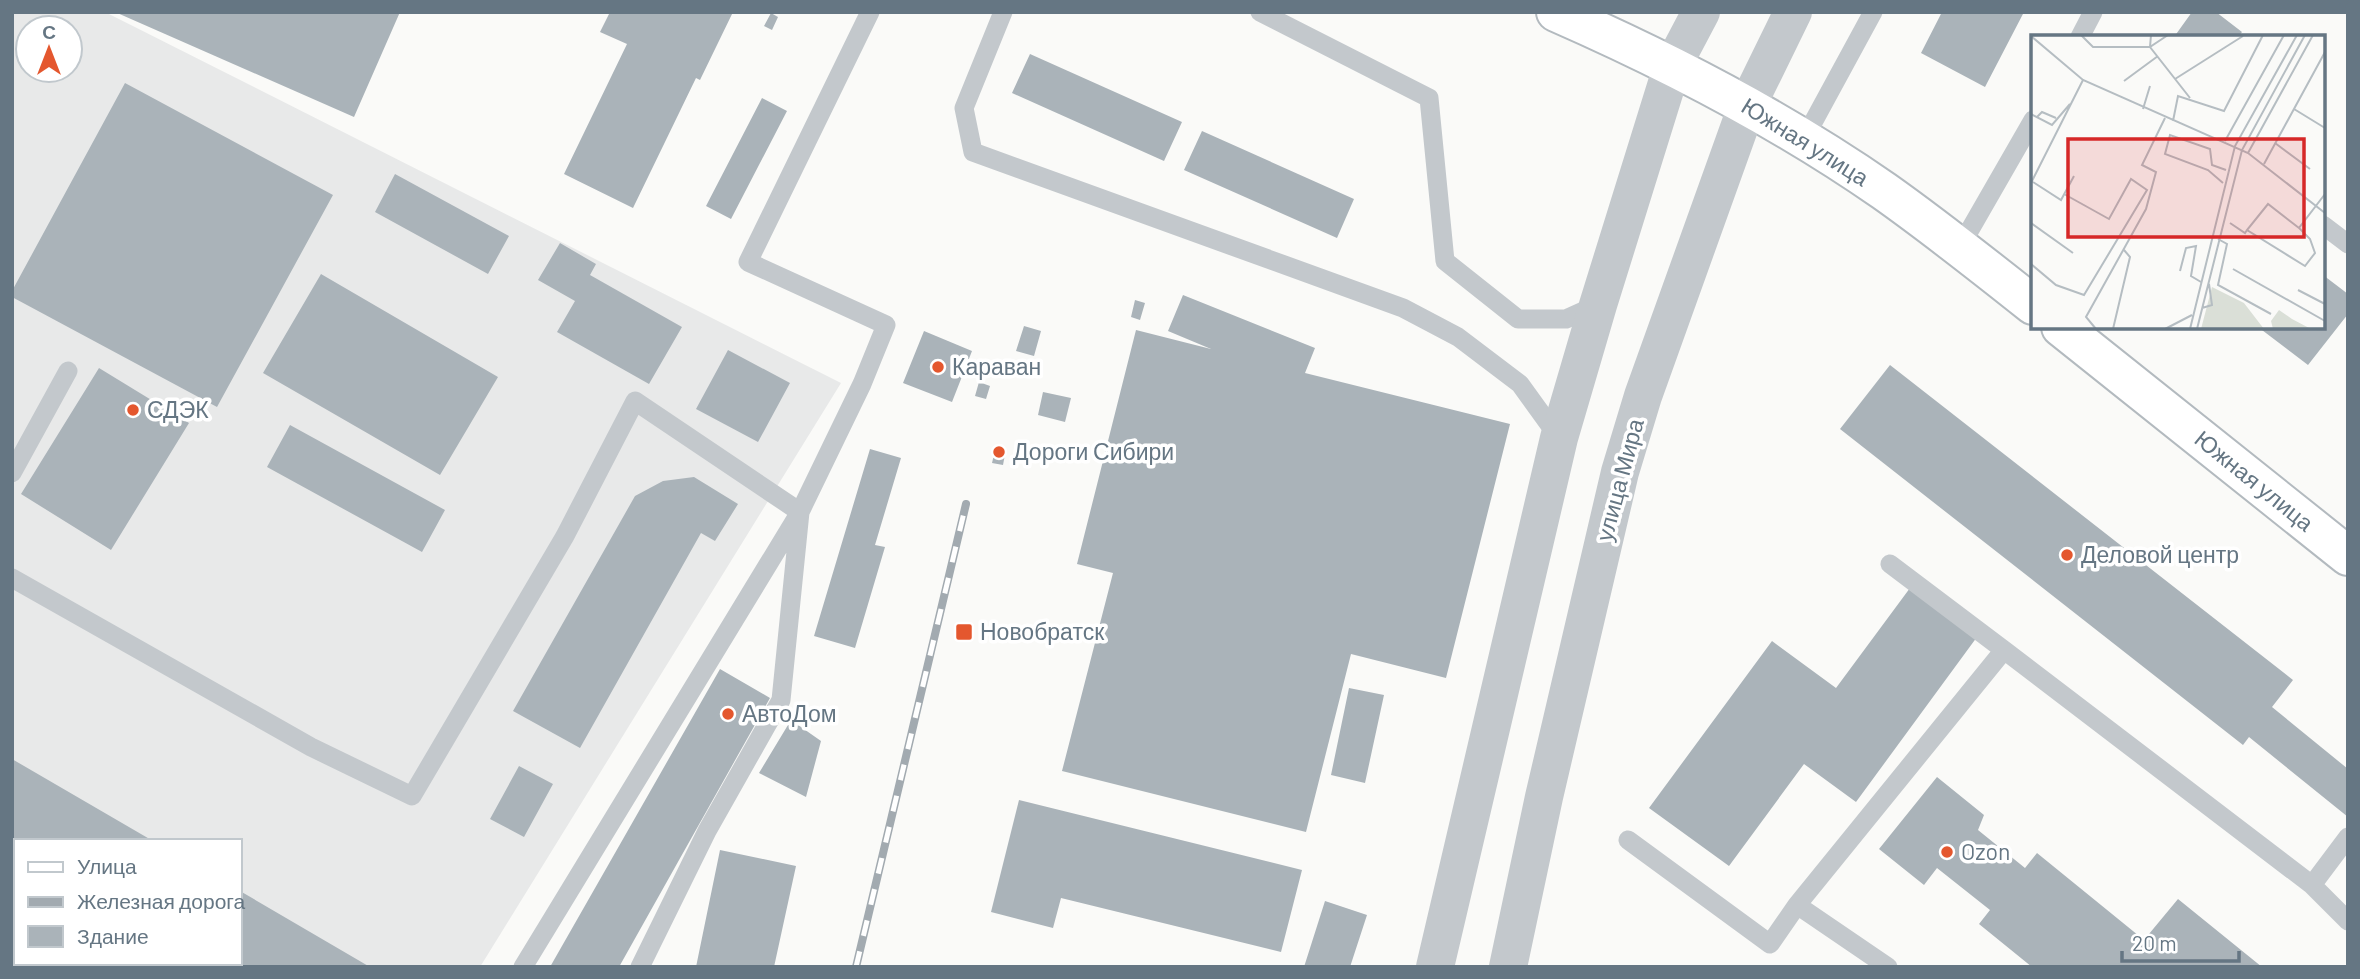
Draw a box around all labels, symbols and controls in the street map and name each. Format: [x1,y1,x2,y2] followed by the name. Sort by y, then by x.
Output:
[14,14,84,84] north arrow
[42,20,56,43] text: С
[2031,35,2325,329] inset map
[1737,91,1874,191] street label: Южная улица
[952,352,1041,380] place label: Караван
[930,359,946,375] marker: Караван
[147,395,209,423] place label: СДЭК
[125,402,141,418] marker: СДЭК
[1589,415,1649,544] street label: улица Мира
[2190,424,2320,537] street label: Южная улица
[1013,437,1174,465] place label: Дороги Сибири
[991,444,1007,460] marker: Дороги Сибири
[2081,540,2239,568] place label: Деловой центр
[2059,547,2075,563] marker: Деловой центр
[980,617,1105,645] place label: Новобратск
[954,622,974,642] marker: Новобратск
[742,699,837,727] place label: АвтоДом
[720,706,736,722] marker: АвтоДом
[1961,837,2010,865] place label: Ozon
[14,839,242,965] legend
[1939,844,1955,860] marker: Ozon
[77,853,137,878] text: Улица
[77,888,246,913] text: Железная дорога
[2122,920,2239,964] scale bar
[77,923,149,948] text: Здание
[2132,930,2177,955] text: 20 m

